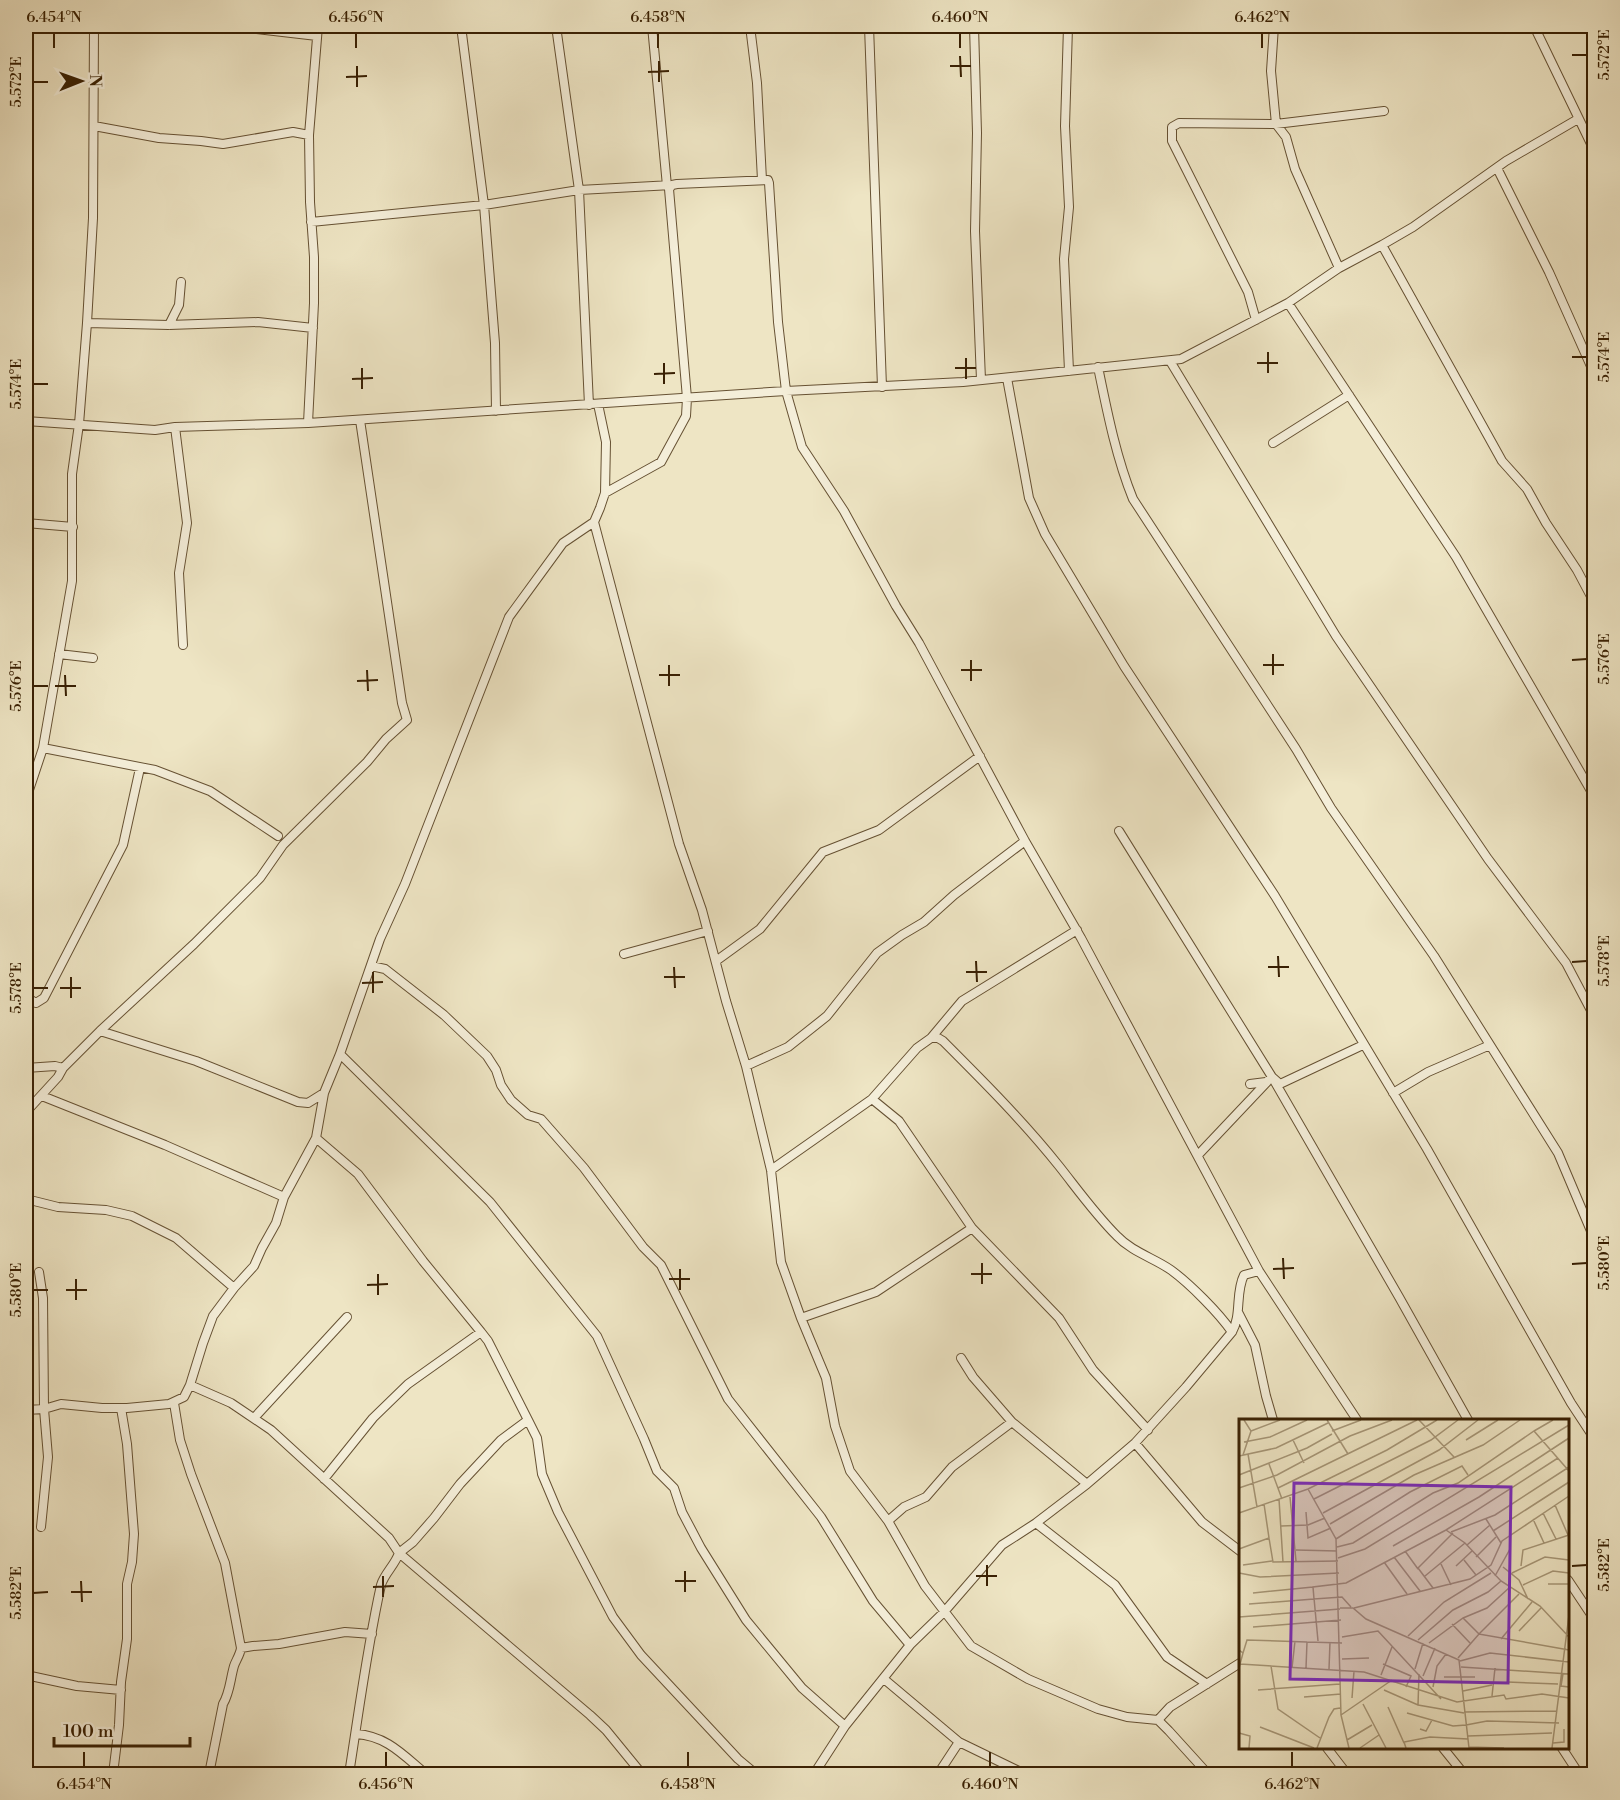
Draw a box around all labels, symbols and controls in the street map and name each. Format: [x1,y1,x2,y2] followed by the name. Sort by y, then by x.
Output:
[26,8,82,27] text: 6.454°N
[328,8,384,27] text: 6.456°N
[630,8,686,27] text: 6.458°N
[931,8,989,27] text: 6.460°N
[1234,8,1290,27] text: 6.462°N
[1595,29,1614,81] text: 5.572°E
[51,51,111,111] north arrow
[7,56,26,108] text: 5.572°E
[85,74,105,88] text: N
[1595,332,1614,382] text: 5.574°E
[7,359,26,409] text: 5.574°E
[1595,633,1614,685] text: 5.576°E
[7,660,26,712] text: 5.576°E
[1595,935,1614,987] text: 5.578°E
[7,962,26,1014] text: 5.578°E
[1595,1236,1614,1290] text: 5.580°E
[7,1263,26,1317] text: 5.580°E
[1239,1419,1569,1749] inset map
[1595,1538,1614,1592] text: 5.582°E
[7,1566,26,1620] text: 5.582°E
[54,1710,190,1748] scale bar
[63,1720,114,1743] text: 100 m
[56,1775,112,1794] text: 6.454°N
[358,1775,414,1794] text: 6.456°N
[660,1775,716,1794] text: 6.458°N
[961,1775,1019,1794] text: 6.460°N
[1264,1775,1320,1794] text: 6.462°N

